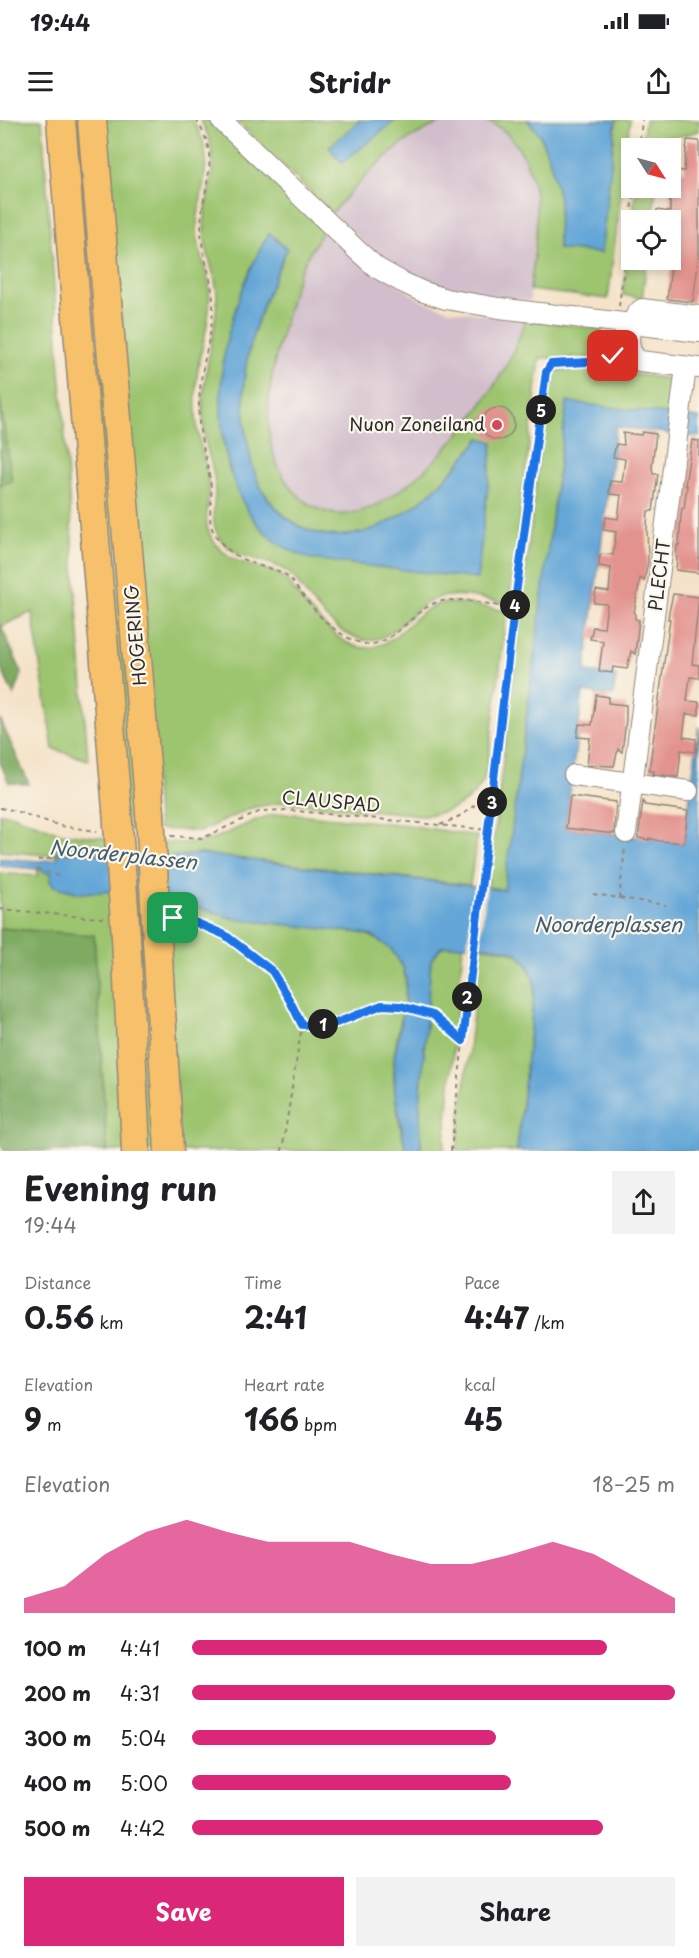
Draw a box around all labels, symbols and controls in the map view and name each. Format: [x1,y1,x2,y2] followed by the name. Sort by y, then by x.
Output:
[30,5,90,38] text: 19:44
[308,61,391,102] text: Stridr
[24,65,57,98] icon: menu
[642,65,675,98] icon: share
[621,138,681,198] north arrow
[621,138,681,270] map controls
[621,210,681,270] button: locate
[587,330,638,381] pin
[596,339,629,372] icon: check
[526,395,556,425] pin: 5
[536,398,546,422] text: 5
[349,410,485,437] place label: Nuon Zoneiland
[490,418,504,432] marker: Nuon Zoneiland
[641,537,676,612] street label: PLECHT
[117,583,152,687] street label: HOGERING
[500,590,530,620] pin: 4
[510,593,520,617] text: 4
[281,783,382,818] street label: CLAUSPAD
[477,787,507,817] pin: 3
[487,790,497,814] text: 3
[48,831,199,877] water label: Noorderplassen
[147,892,198,943] pin
[156,901,189,934] icon: arrive
[534,909,683,939] water label: Noorderplassen
[452,982,482,1012] pin: 2
[461,985,473,1009] text: 2
[308,1009,338,1039] pin: 1
[319,1012,327,1036] text: 1
[24,1162,217,1212] text: Evening run
[612,1171,675,1234] button: share
[24,1210,77,1240] text: 19:44
[24,1270,91,1294] text: Distance
[244,1270,282,1294] text: Time
[464,1270,500,1294] text: Pace
[24,1294,94,1339] text: 0.56
[244,1294,307,1339] text: 2:41
[464,1294,529,1339] text: 4:47
[94,1310,124,1334] text: km
[529,1310,565,1334] text: /km
[24,1372,93,1396] text: Elevation
[244,1372,325,1396] text: Heart rate
[464,1372,496,1396] text: kcal
[24,1396,42,1441] text: 9
[244,1396,299,1441] text: 166
[464,1396,503,1441] text: 45
[42,1412,62,1436] text: m
[299,1412,337,1436] text: bpm
[24,1469,110,1499] text: Elevation
[593,1469,675,1499] text: 18–25 m
[24,1633,86,1663] text: 100 m
[120,1633,160,1663] text: 4:41
[24,1678,91,1708] text: 200 m
[120,1678,160,1708] text: 4:31
[24,1723,92,1753] text: 300 m
[120,1723,166,1753] text: 5:04
[24,1768,92,1798] text: 400 m
[120,1768,168,1798] text: 5:00
[24,1813,91,1843] text: 500 m
[120,1813,165,1843] text: 4:42
[24,1877,344,1946] button: Save
[356,1877,675,1946] button: Share

